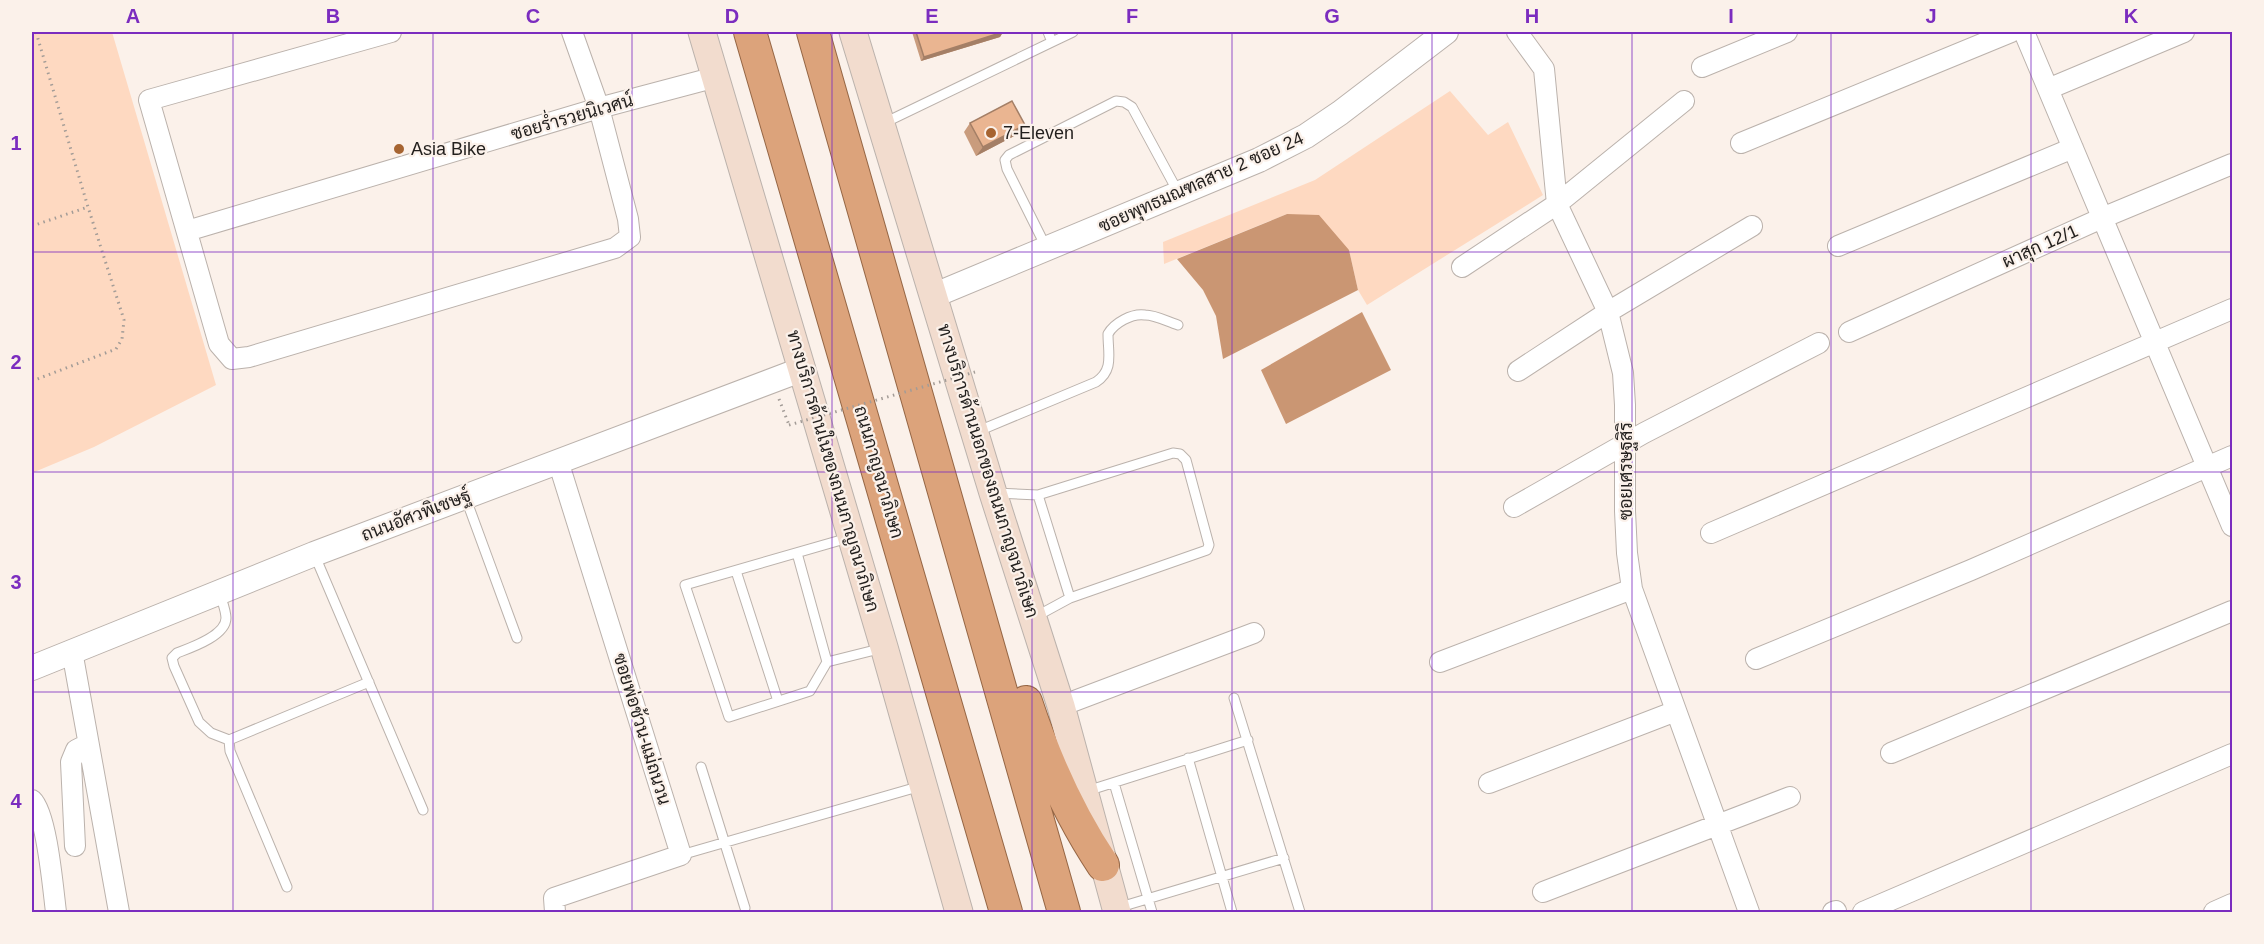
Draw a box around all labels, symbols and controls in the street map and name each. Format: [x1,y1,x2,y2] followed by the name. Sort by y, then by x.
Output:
[126,5,140,27] text: A
[326,5,340,27] text: B
[526,5,540,27] text: C
[725,5,739,27] text: D
[925,5,939,27] text: E
[1126,5,1138,27] text: F
[1324,5,1340,27] text: G
[1525,5,1539,27] text: H
[1728,5,1734,27] text: I
[1925,5,1937,27] text: J
[2124,5,2139,27] text: K
[507,85,635,144] street label: ซอยร่ำรวยนิเวศน์
[1003,123,1074,143] place label: 7-Eleven
[984,126,998,140] marker: 7-Eleven
[1095,128,1307,238] street label: ซอยพุทธมณฑลสาย 2 ซอย 24
[10,132,22,154] text: 1
[411,139,486,159] place label: Asia Bike
[392,142,406,156] marker: Asia Bike
[1999,220,2082,273] street label: ผาสุก 12/1
[933,321,1044,621] street label: ทางบริการด้านนอกของถนนกาญจนาภิเษก
[782,328,884,614] street label: ทางบริการด้านในของถนนกาญจนาภิเษก
[10,351,22,373] text: 2
[850,403,908,541] street label: ถนนกาญจนาภิเษก
[1615,422,1638,520] street label: ซอยเศรษฐสิริ
[357,482,474,547] street label: ถนนอัศวพิเชษฐ์
[10,571,22,593] text: 3
[609,650,676,807] street label: ซอยพ่อช้วน-แม่ถนวน
[10,790,22,812] text: 4

